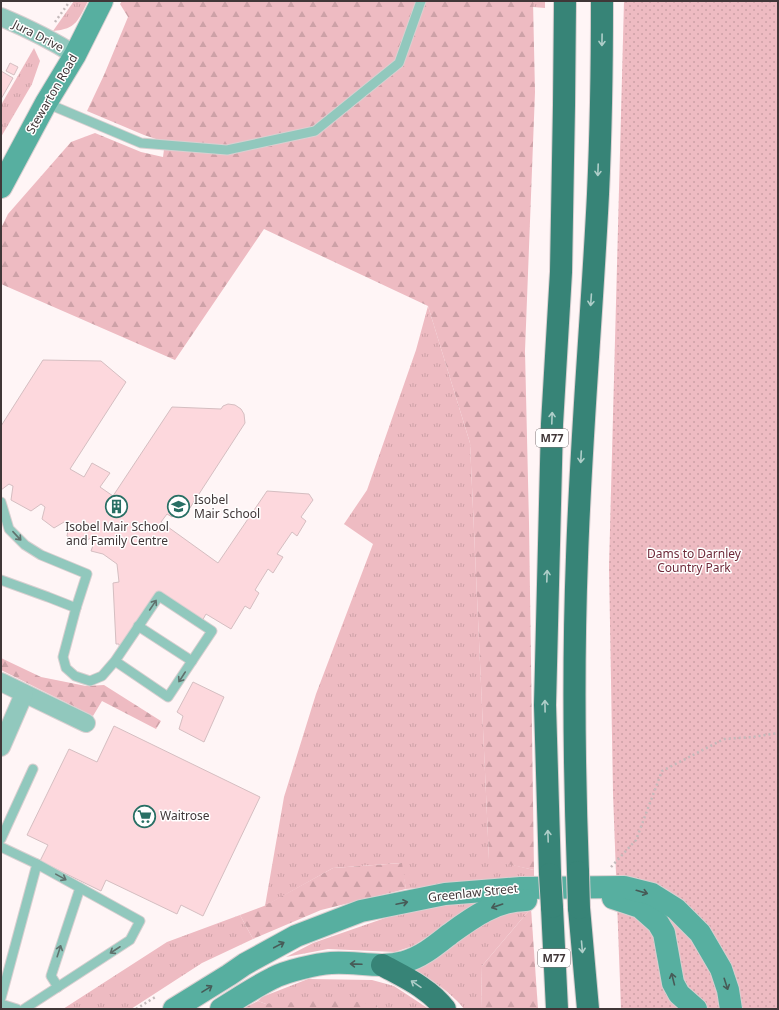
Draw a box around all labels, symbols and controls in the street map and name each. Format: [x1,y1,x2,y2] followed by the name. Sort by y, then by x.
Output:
[9,15,67,56] street label: Jura Drive
[598,33,606,46] one-way arrow
[22,51,81,137] street label: Stewarton Road
[595,163,602,176] one-way arrow
[587,293,594,306] one-way arrow
[549,412,556,425] one-way arrow
[536,429,568,447] road number: M77
[578,450,585,463] one-way arrow
[194,491,260,522] place label: Isobel Mair School
[104,493,130,519] building icon: Isobel Mair School and Family Centre
[165,494,191,520] school or university icon: Isobel Mair School
[65,518,169,549] place label: Isobel Mair School and Family Centre
[12,531,21,542] one-way arrow
[647,545,742,576] park label: Dams to Darnley Country Park
[543,570,551,583] one-way arrow
[149,599,157,611] one-way arrow
[177,671,185,683] one-way arrow
[541,700,549,713] one-way arrow
[131,803,157,829] supermarket icon: Waitrose
[160,807,210,824] place label: Waitrose
[544,830,552,843] one-way arrow
[55,874,67,882] one-way arrow
[427,879,519,906] street label: Greenlaw Street
[635,889,648,896] one-way arrow
[395,899,408,907] one-way arrow
[491,903,504,910] one-way arrow
[579,940,586,953] one-way arrow
[273,941,285,948] one-way arrow
[56,945,63,958] one-way arrow
[110,946,121,954] one-way arrow
[538,949,570,967] road number: M77
[350,960,363,967] one-way arrow
[669,973,676,986] one-way arrow
[723,978,730,991] one-way arrow
[411,980,422,988] one-way arrow
[201,984,213,992] one-way arrow

